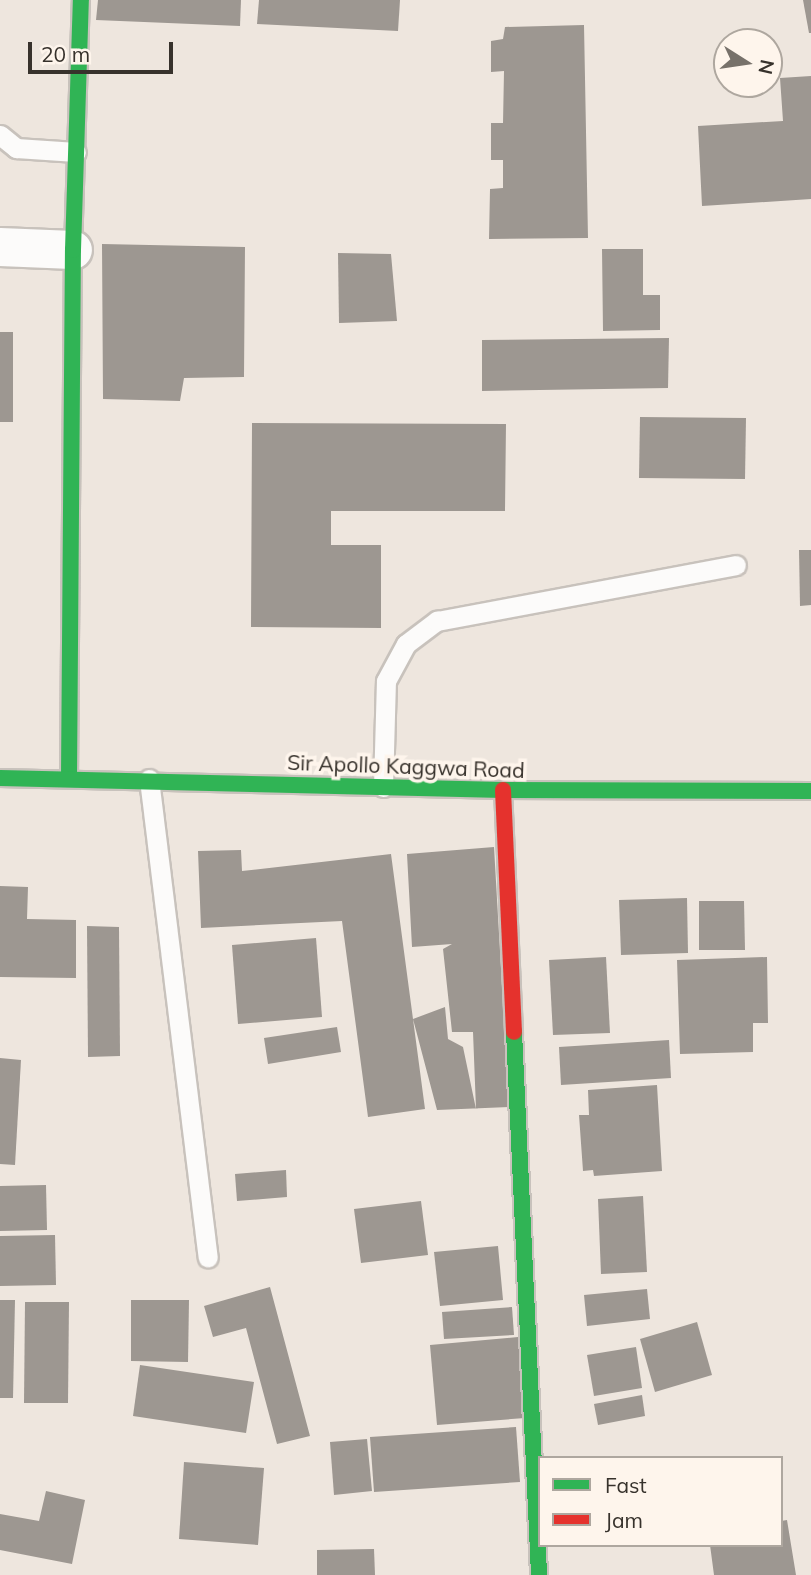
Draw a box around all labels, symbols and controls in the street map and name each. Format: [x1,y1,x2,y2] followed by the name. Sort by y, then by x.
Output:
[32,28,177,72] scale bar
[713,28,783,98] north arrow
[41,41,90,67] text: 20 m
[753,57,780,76] text: N
[287,749,525,783] street label: Sir Apollo Kaggwa Road
[538,1456,783,1547] legend
[605,1472,647,1498] text: Fast
[605,1507,643,1533] text: Jam

